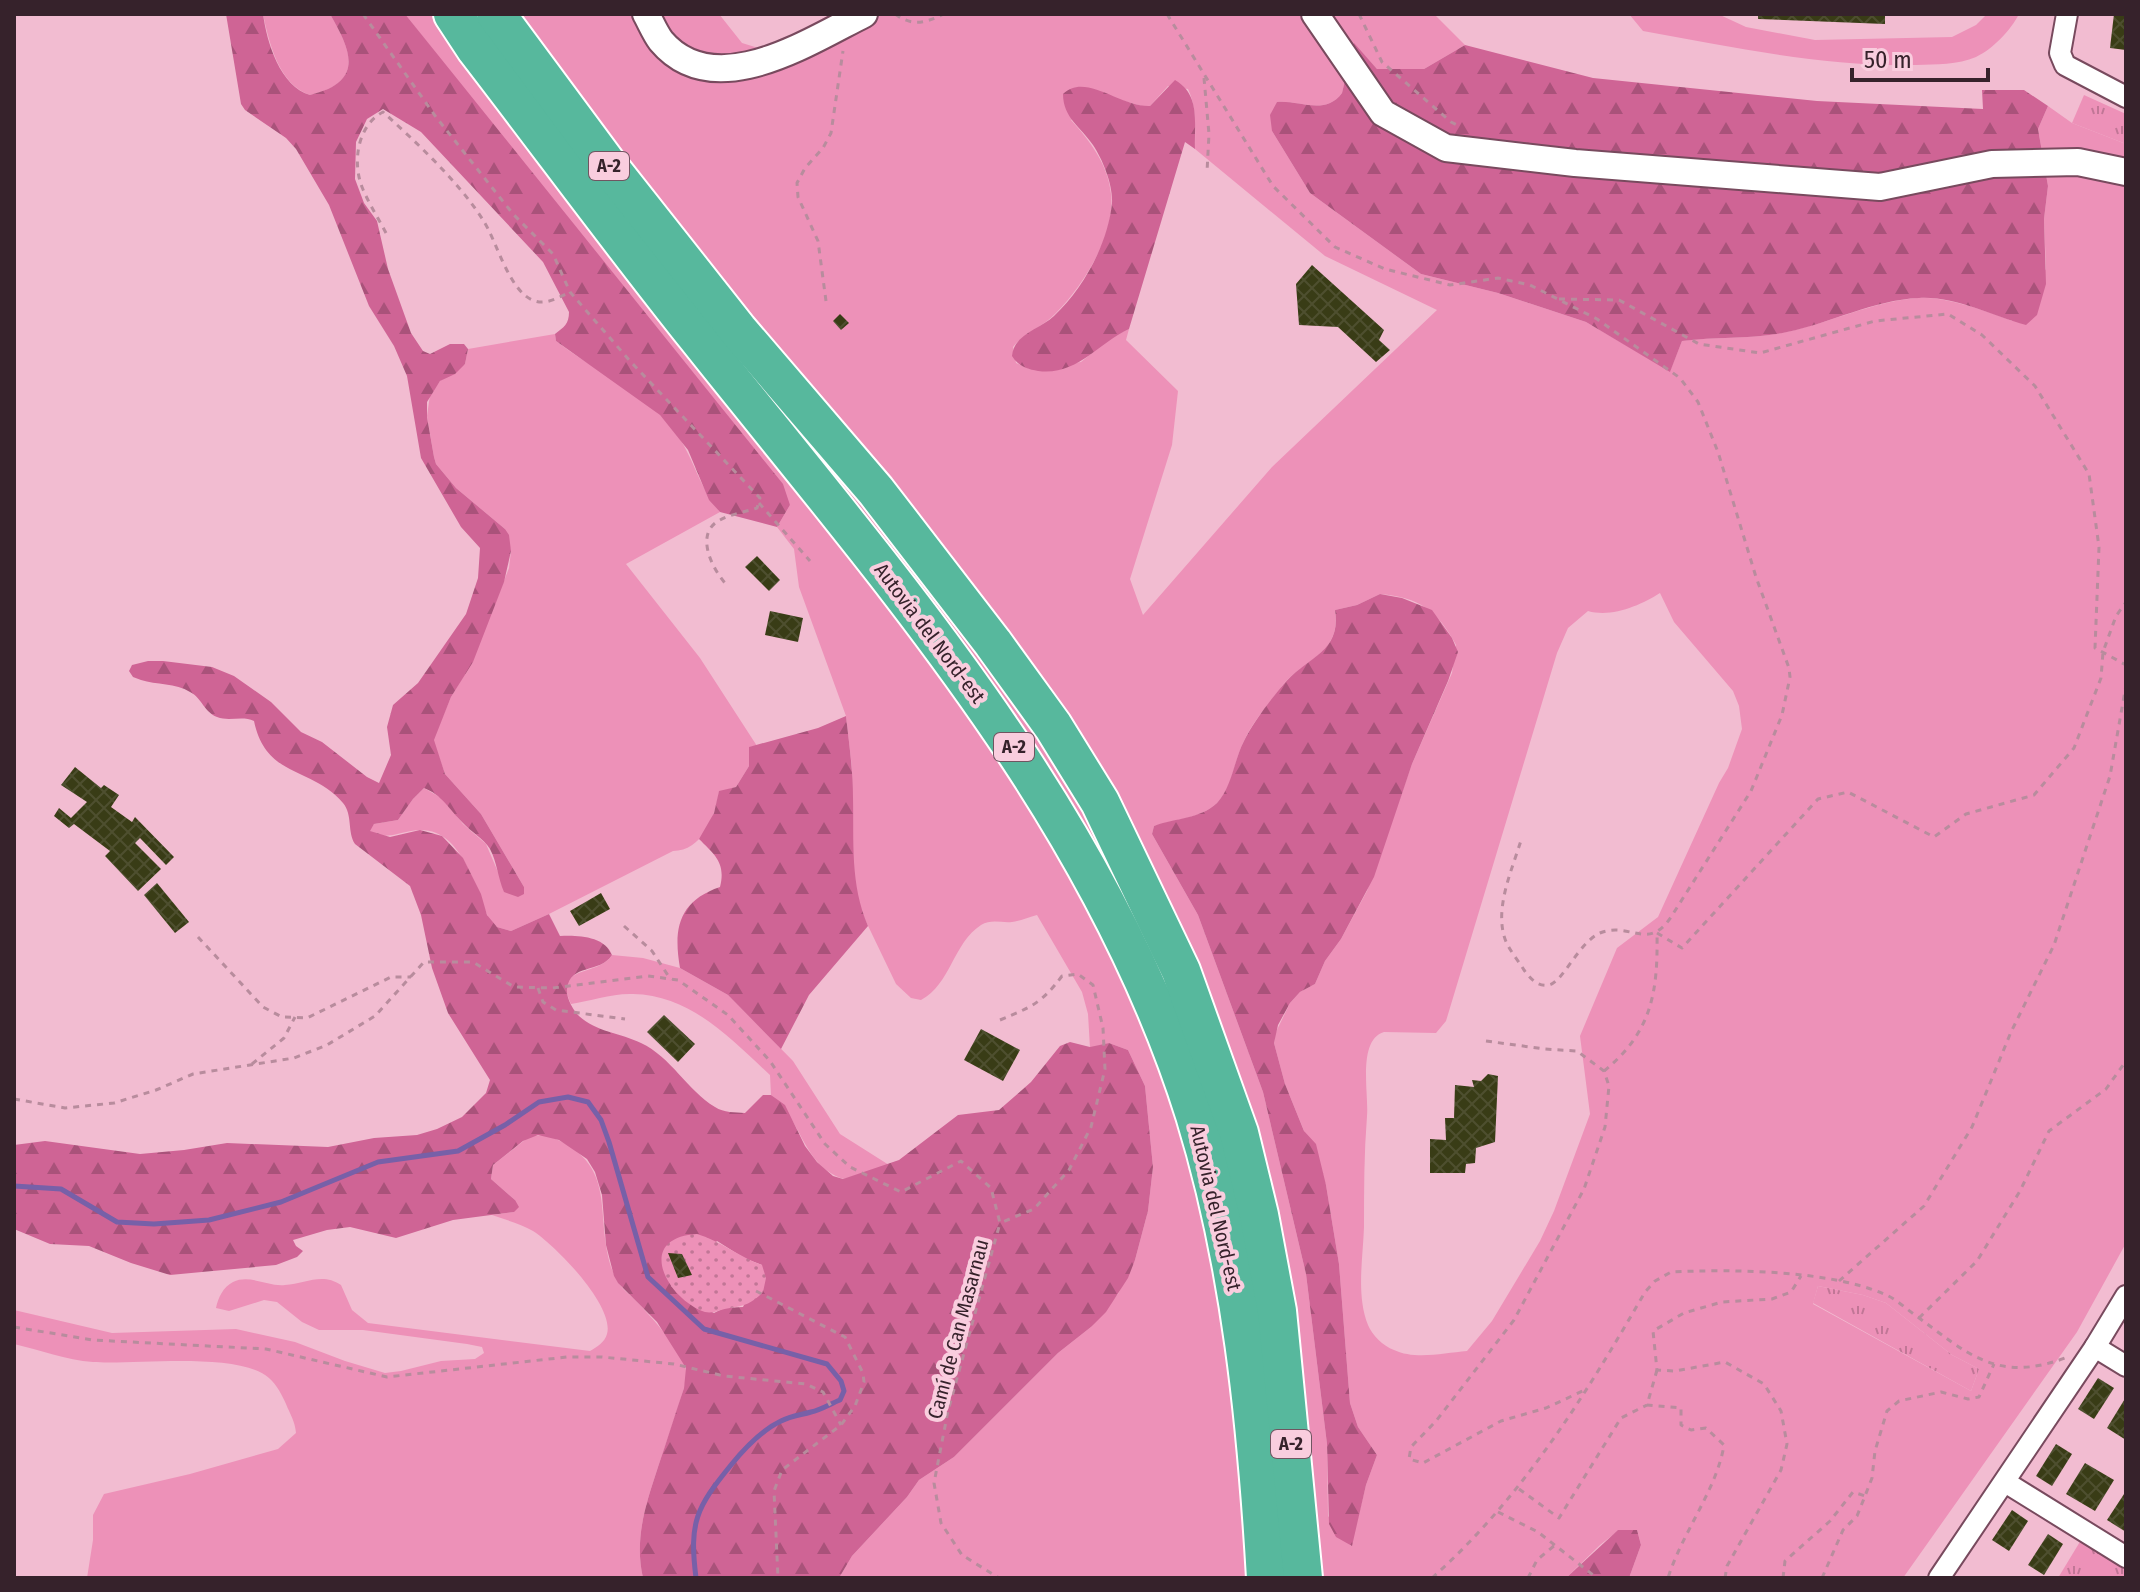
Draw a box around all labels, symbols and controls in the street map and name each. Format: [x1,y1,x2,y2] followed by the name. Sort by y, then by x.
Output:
[1852,32,1988,82] scale bar
[1864,46,1912,74] text: 50 m
[589,152,629,180] road number: A-2
[870,558,991,708] street label: Autovia del Nord-est
[994,733,1034,761] road number: A-2
[1185,1123,1247,1293] street label: Autovia del Nord-est
[922,1237,994,1421] street label: Camí de Can Masarnau
[1271,1430,1311,1458] road number: A-2

